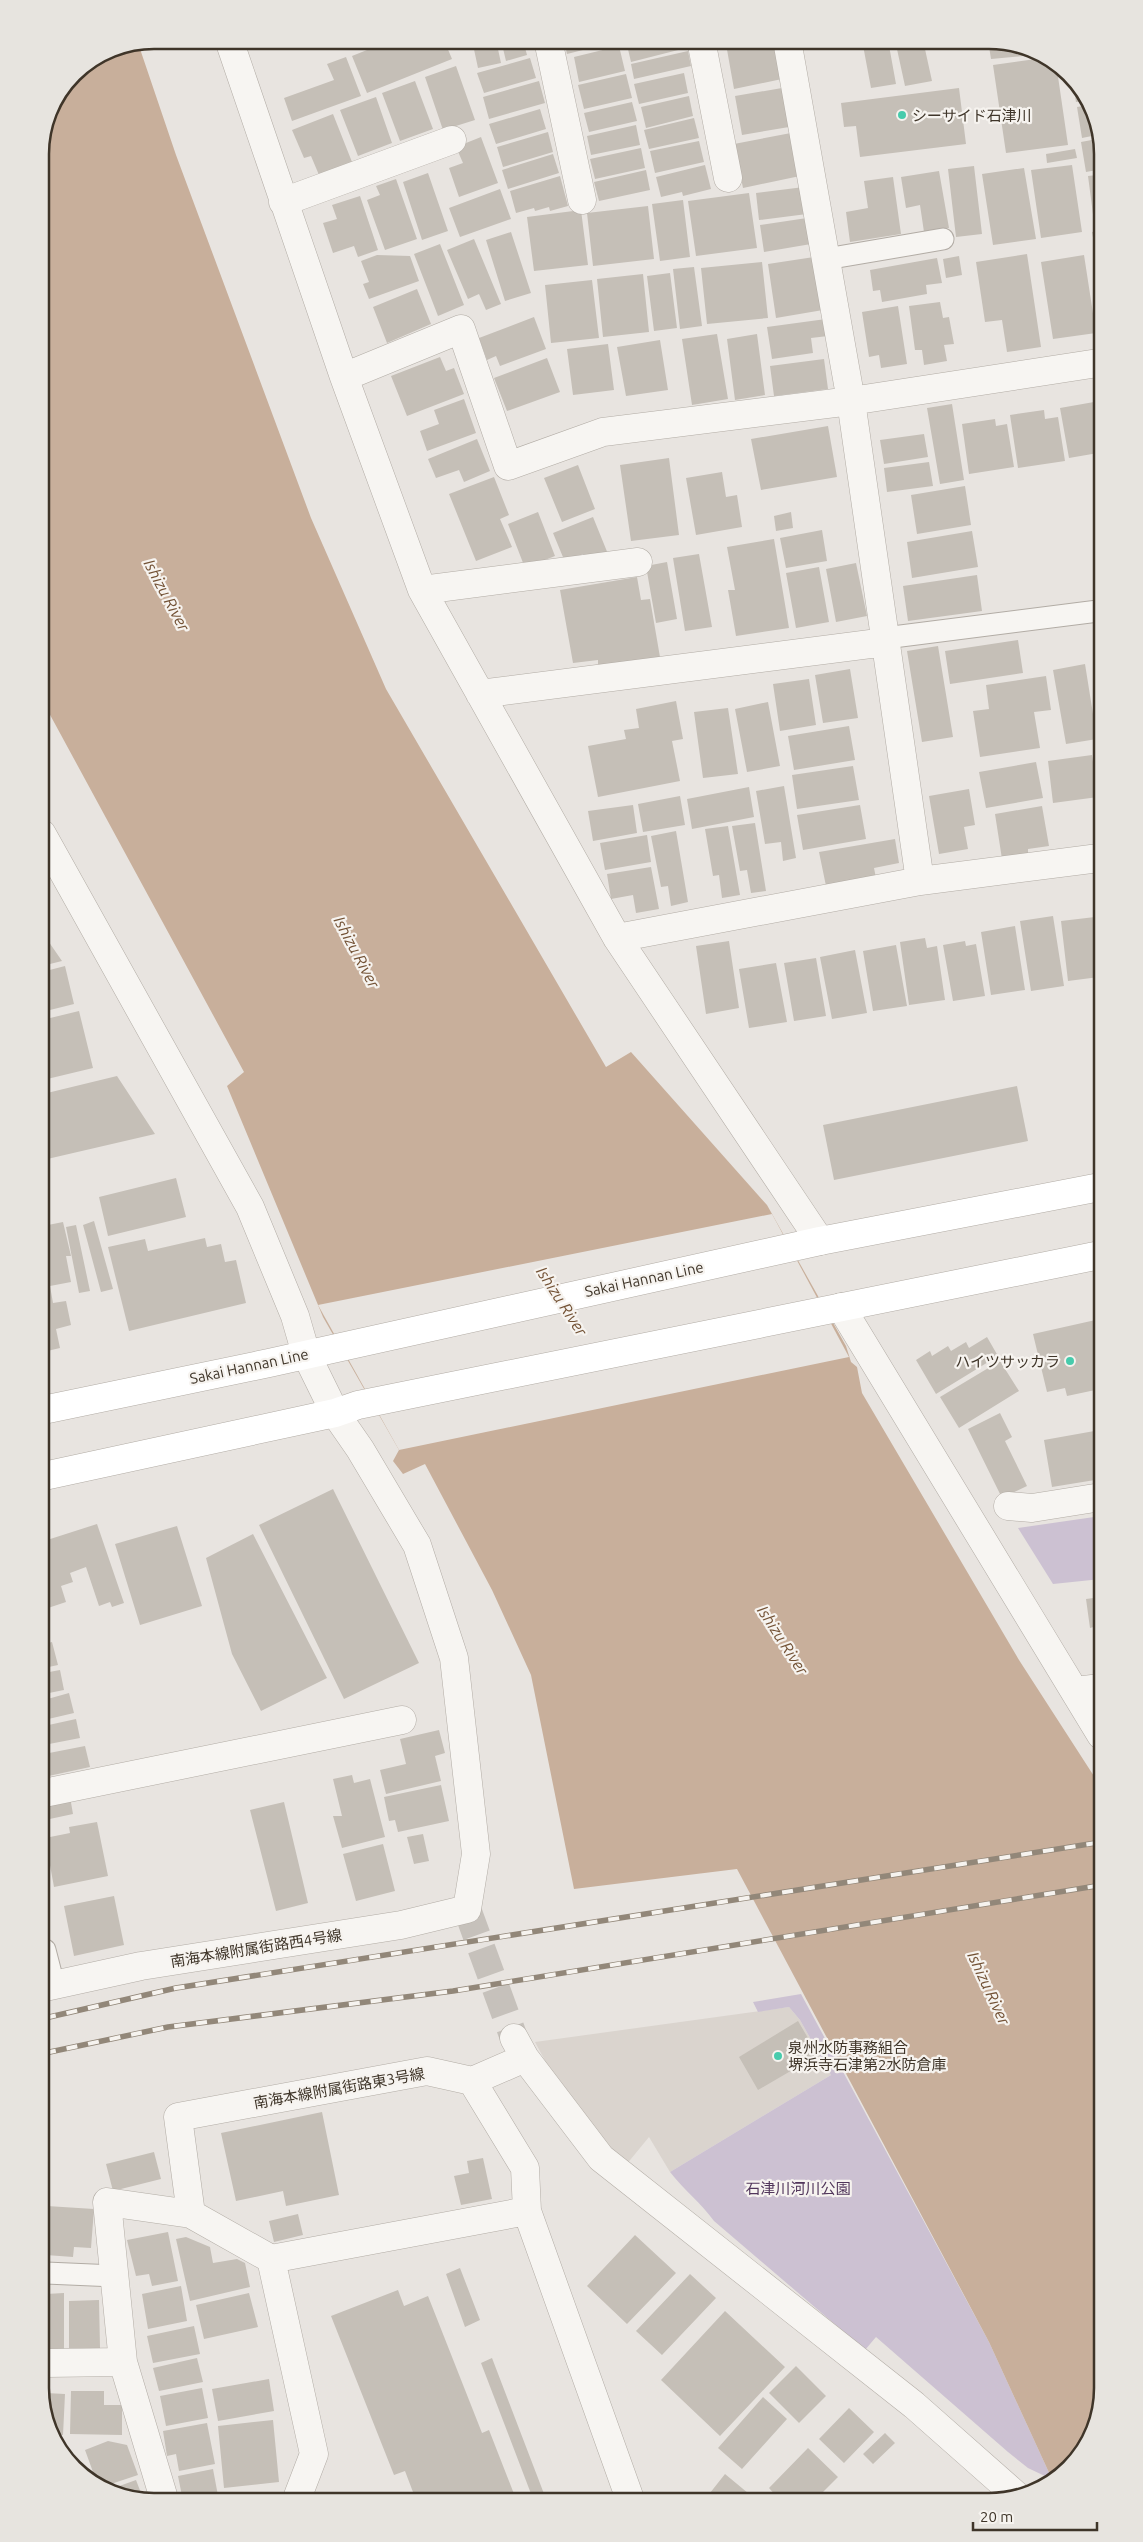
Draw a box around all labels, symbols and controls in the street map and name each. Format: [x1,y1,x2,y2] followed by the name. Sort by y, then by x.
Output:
[912,107,1032,124] place label: シーサイド石津川
[896,109,908,121] marker: シーサイド石津川
[141,556,194,635] water label: Ishizu River
[331,913,384,992] water label: Ishizu River
[583,1258,705,1300] street label: Sakai Hannan Line
[533,1263,591,1340] water label: Ishizu River
[188,1345,310,1387] street label: Sakai Hannan Line
[955,1353,1060,1370] place label: ハイツサッカラ
[1064,1355,1076,1367] marker: ハイツサッカラ
[754,1602,812,1679] water label: Ishizu River
[169,1926,343,1970] street label: 南海本線附属街路西4号線
[964,1949,1014,2028] water label: Ishizu River
[788,2039,946,2073] place label: 泉州水防事務組合 堺浜寺石津第2水防倉庫
[772,2050,784,2062] marker: 泉州水防事務組合 堺浜寺石津第2水防倉庫
[252,2065,426,2111] street label: 南海本線附属街路東3号線
[745,2180,851,2197] park label: 石津川河川公園
[973,2500,1097,2532] scale bar
[980,2508,1013,2525] text: 20 m

